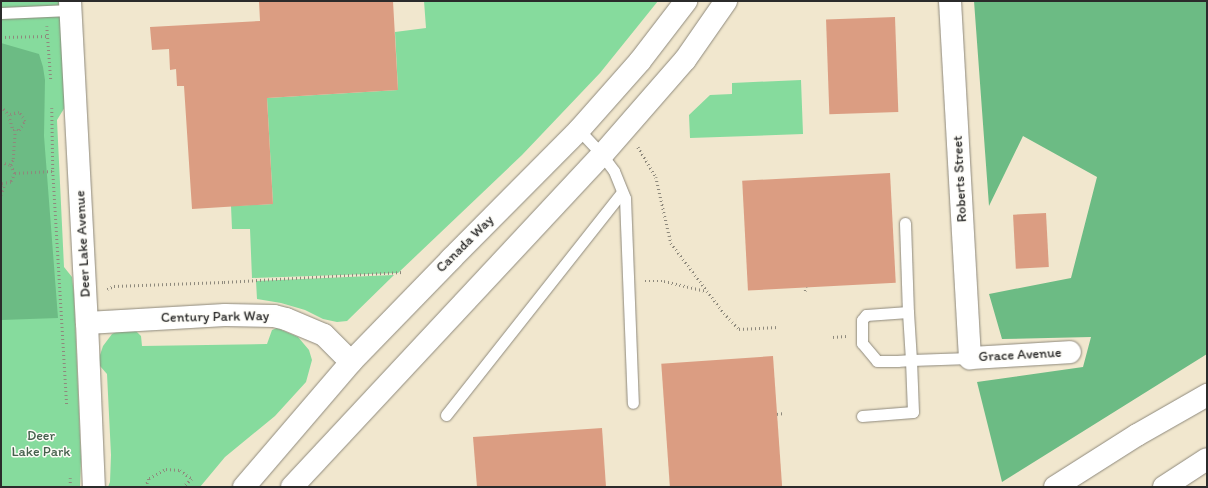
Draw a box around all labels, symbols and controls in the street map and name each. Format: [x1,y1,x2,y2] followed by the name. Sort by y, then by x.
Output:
[949,135,971,223] street label: Roberts Street
[72,190,94,298] street label: Deer Lake Avenue
[433,212,497,276] street label: Canada Way
[161,308,269,326] street label: Century Park Way
[978,344,1062,366] street label: Grace Avenue
[12,428,70,460] park label: Deer Lake Park

